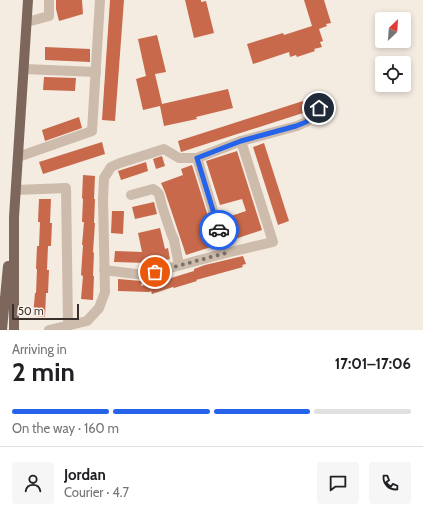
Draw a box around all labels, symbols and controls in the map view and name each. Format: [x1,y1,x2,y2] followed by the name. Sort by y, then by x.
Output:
[375,12,411,48] north arrow
[375,12,411,92] map controls
[375,56,411,92] button: locate
[302,91,336,125] pin
[308,97,330,119] icon: home
[199,210,239,250] courier
[208,219,230,241] icon: car
[138,255,172,289] pin
[144,261,166,283] icon: bag
[12,302,79,321] scale bar
[18,304,44,318] text: 50 m
[12,341,67,357] text: Arriving in
[335,355,411,373] text: 17:01–17:06
[12,356,75,388] text: 2 min
[12,420,119,436] text: On the way · 160 m
[12,462,54,504] button: person
[317,462,359,504] button: chat
[369,462,411,504] button: phone
[64,466,106,484] text: Jordan
[64,484,129,500] text: Courier · 4.7

